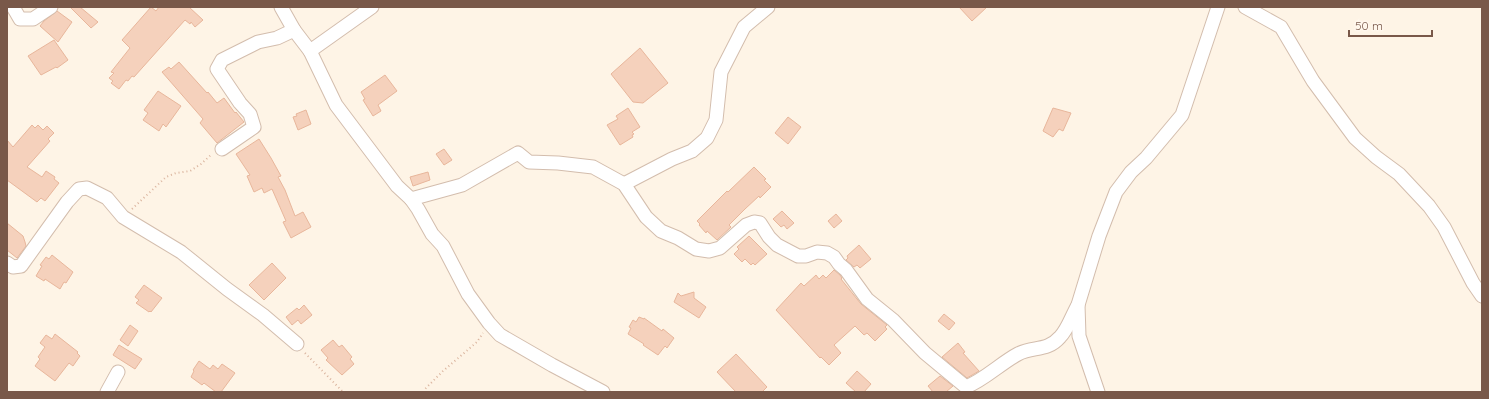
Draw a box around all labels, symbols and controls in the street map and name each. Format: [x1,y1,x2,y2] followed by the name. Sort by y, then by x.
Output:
[1349,12,1432,38] scale bar
[1355,18,1383,33] text: 50 m

